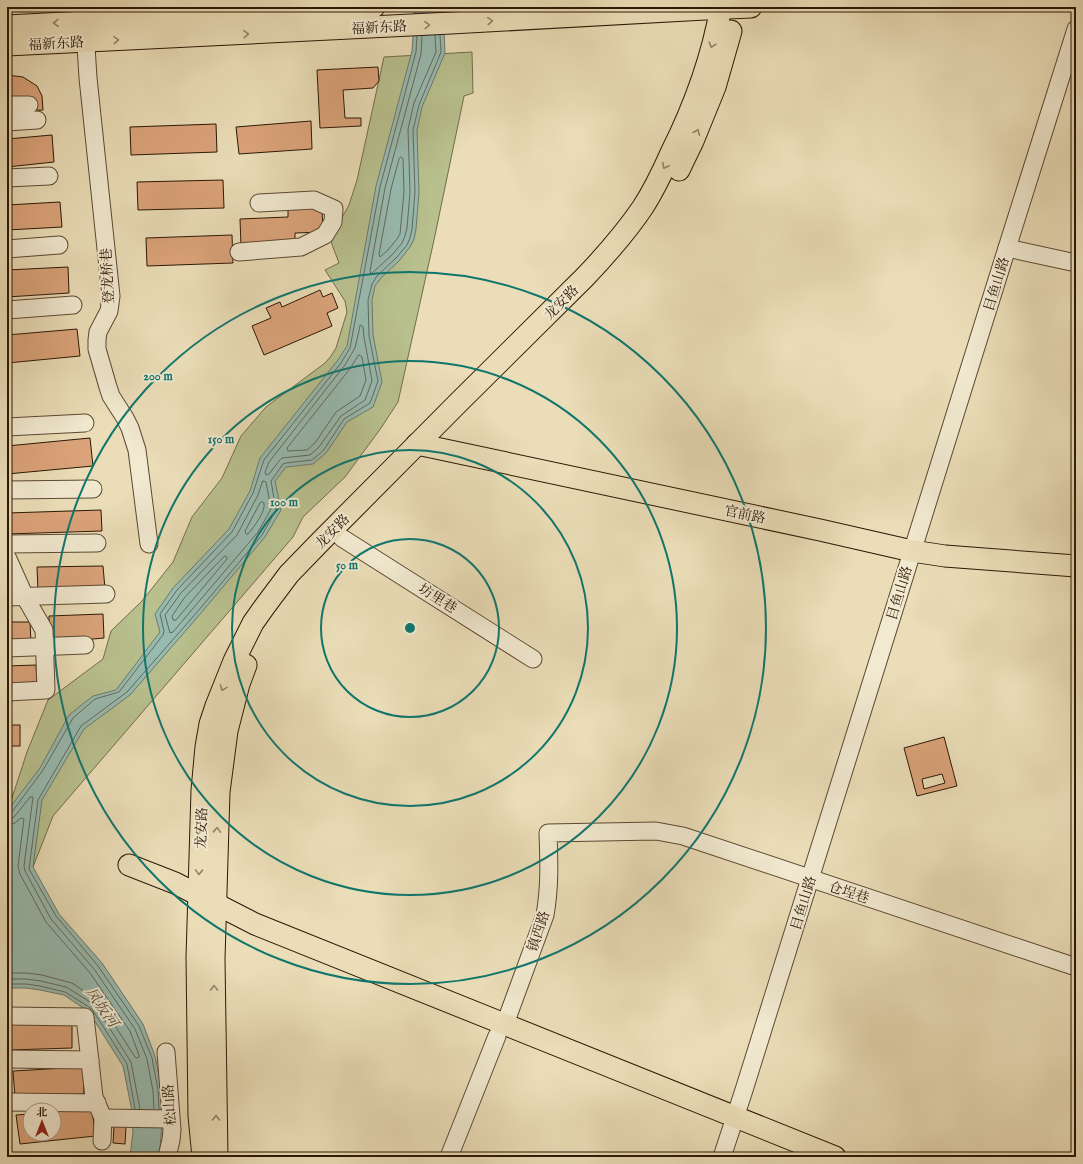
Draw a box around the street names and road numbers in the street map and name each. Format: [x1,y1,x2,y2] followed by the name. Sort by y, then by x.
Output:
[351,18,407,38] street label: 福新东路
[28,34,84,54] street label: 福新东路
[98,248,118,304] street label: 登龙桥巷
[980,255,1014,314] street label: 目鱼山路
[540,281,583,324] street label: 龙安路
[722,502,767,528] street label: 官前路
[311,510,354,553] street label: 龙安路
[883,564,917,623] street label: 目鱼山路
[415,580,460,618] street label: 坊里巷
[192,807,212,849] street label: 龙安路
[787,874,821,933] street label: 目鱼山路
[826,878,871,908] street label: 仓埕巷
[524,909,554,954] street label: 镇西路
[160,1083,180,1127] street label: 松山路

